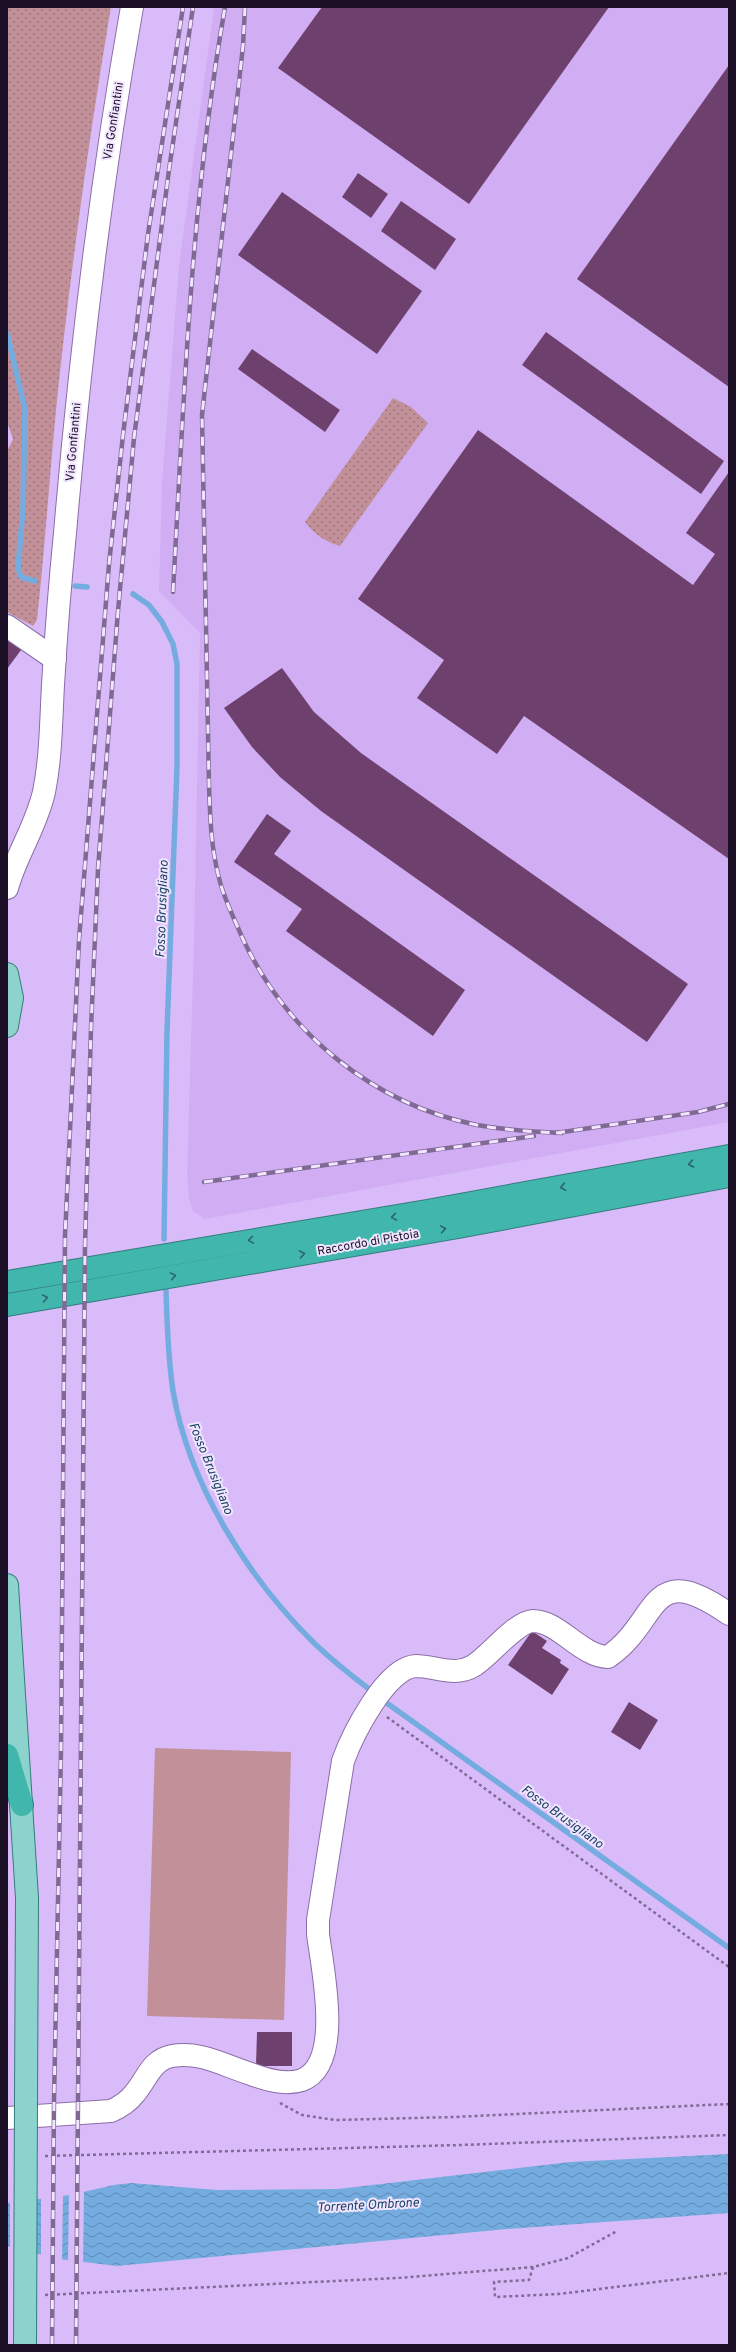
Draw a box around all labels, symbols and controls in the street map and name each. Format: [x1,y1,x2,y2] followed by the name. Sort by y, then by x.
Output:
[100,81,128,161] street label: Via Gonfiantini
[63,402,85,482] street label: Via Gonfiantini
[153,860,173,958] water label: Fosso Brusigliano
[688,1159,694,1168] one-way arrow
[560,1182,566,1190] one-way arrow
[390,1212,397,1220] one-way arrow
[316,1226,420,1260] street label: Raccordo di Pistoia
[440,1226,447,1234] one-way arrow
[248,1235,255,1244] one-way arrow
[298,1250,305,1258] one-way arrow
[170,1272,177,1280] one-way arrow
[42,1295,49,1303] one-way arrow
[184,1420,236,1517] water label: Fosso Brusigliano
[518,1782,606,1853] water label: Fosso Brusigliano
[317,2195,420,2217] water label: Torrente Ombrone

